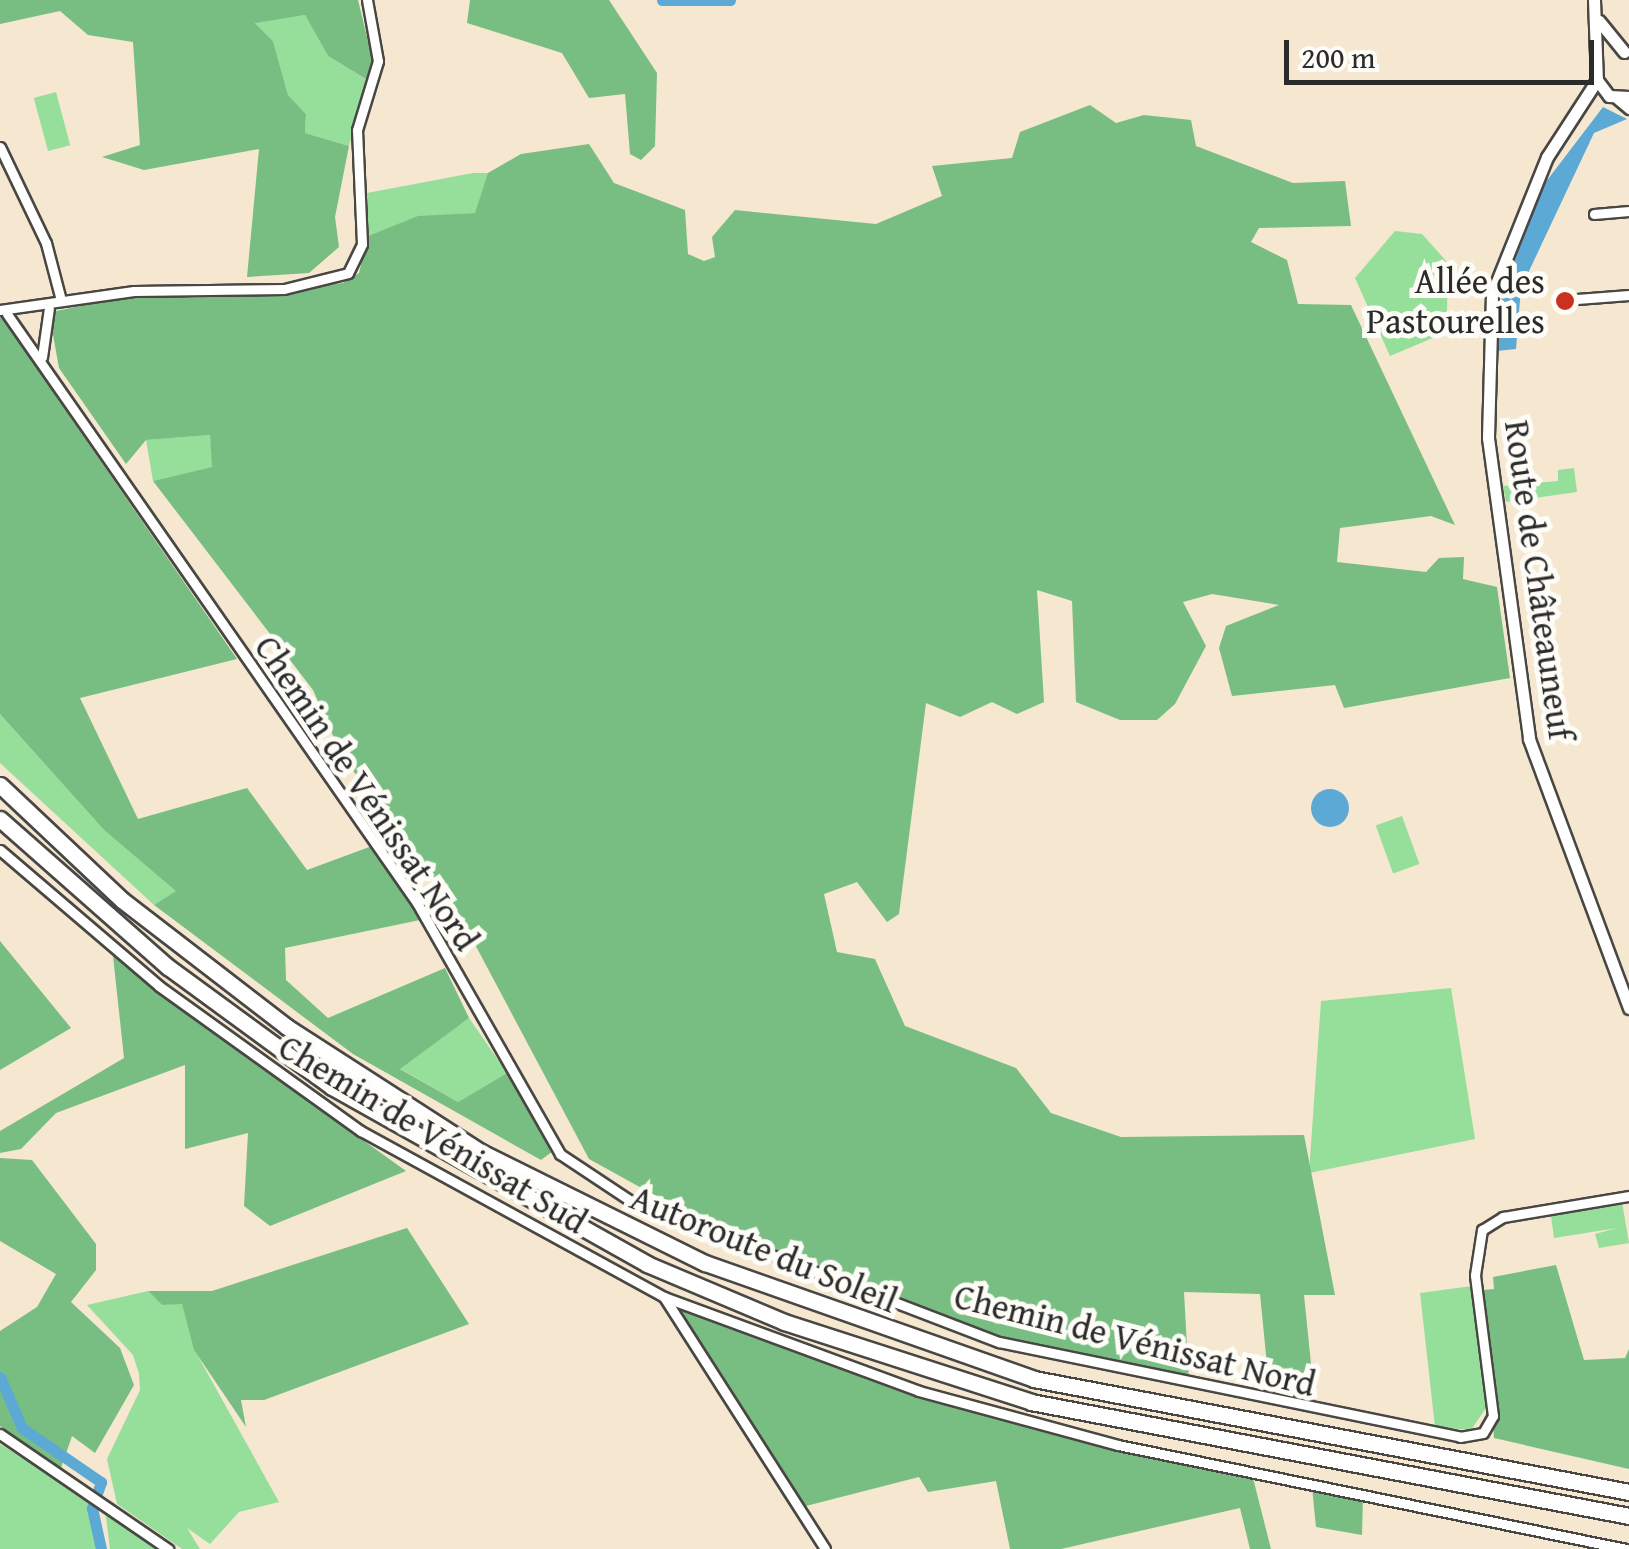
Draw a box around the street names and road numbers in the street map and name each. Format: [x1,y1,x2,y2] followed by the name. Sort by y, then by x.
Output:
[1496,418,1582,742] street label: Route de Châteauneuf
[246,628,488,958] street label: Chemin de Vénissat Nord
[271,1025,595,1243] street label: Chemin de Vénissat Sud
[625,1176,903,1322] street label: Autoroute du Soleil
[950,1275,1320,1405] street label: Chemin de Vénissat Nord

